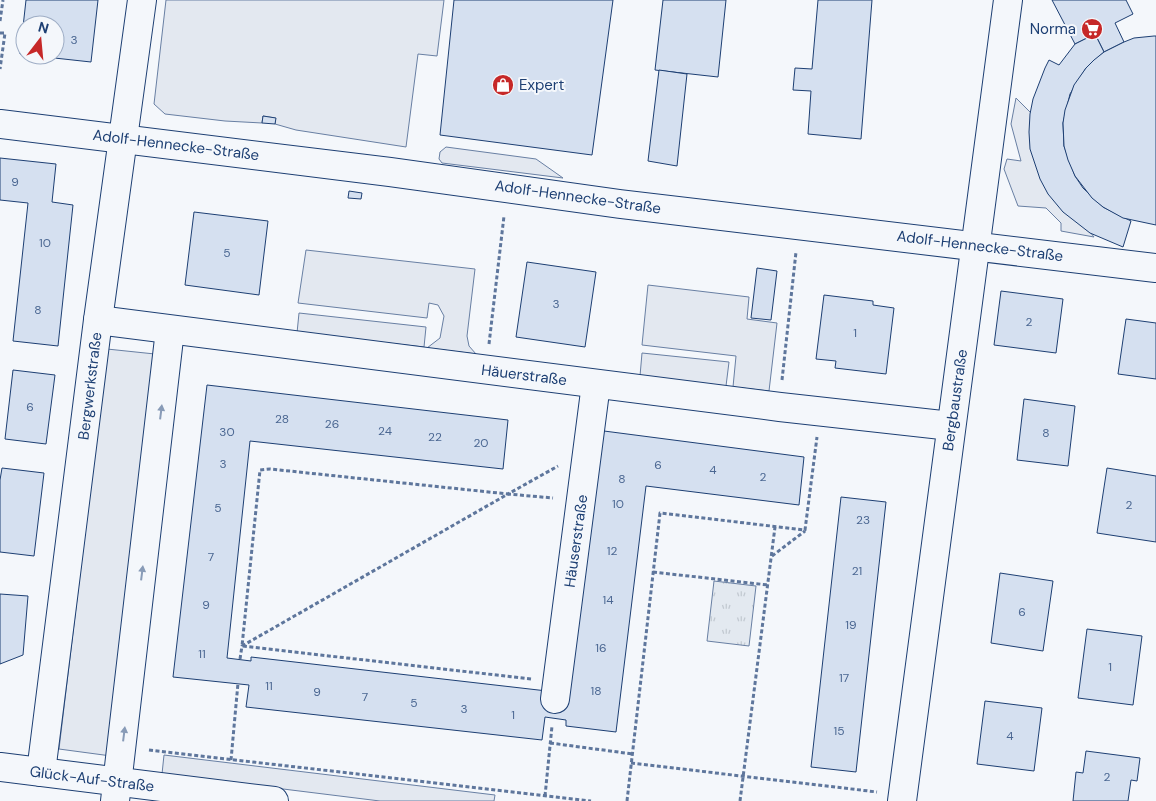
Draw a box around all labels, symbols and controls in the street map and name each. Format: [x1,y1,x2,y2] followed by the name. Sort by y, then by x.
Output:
[15,15,65,65] north arrow
[36,17,51,38] text: N
[1080,17,1104,41] supermarket icon: Norma
[1030,19,1076,39] place label: Norma
[70,32,78,48] house number: 3
[491,73,515,97] shop icon: Expert
[519,75,564,95] place label: Expert
[92,125,260,165] street label: Adolf-Hennecke-Straße
[11,174,19,190] house number: 9
[494,175,662,219] street label: Adolf-Hennecke-Straße
[896,226,1064,266] street label: Adolf-Hennecke-Straße
[39,235,51,251] house number: 10
[223,245,231,261] house number: 5
[552,296,560,312] house number: 3
[34,302,42,318] house number: 8
[1026,314,1033,330] house number: 2
[853,325,857,341] house number: 1
[73,331,107,441] street label: Bergwerkstraße
[938,348,972,452] street label: Bergbaustraße
[480,360,568,390] street label: Häuerstraße
[26,399,34,415] house number: 6
[157,403,165,419] one-way arrow
[275,411,289,427] house number: 28
[325,416,339,432] house number: 26
[378,423,392,439] house number: 24
[219,424,235,440] house number: 30
[1042,425,1050,441] house number: 8
[428,429,442,445] house number: 22
[473,435,489,451] house number: 20
[219,456,227,472] house number: 3
[654,457,662,473] house number: 6
[709,462,717,478] house number: 4
[760,469,767,485] house number: 2
[618,471,626,487] house number: 8
[560,493,592,589] street label: Häuserstraße
[612,496,624,512] house number: 10
[1126,497,1133,513] house number: 2
[214,500,222,516] house number: 5
[856,512,870,528] house number: 23
[607,543,617,559] house number: 12
[208,549,214,565] house number: 7
[852,563,862,579] house number: 21
[138,565,146,581] one-way arrow
[602,592,614,608] house number: 14
[202,597,210,613] house number: 9
[1018,604,1026,620] house number: 6
[845,617,857,633] house number: 19
[595,640,607,656] house number: 16
[198,646,206,662] house number: 11
[1108,659,1112,675] house number: 1
[839,670,849,686] house number: 17
[265,678,273,694] house number: 11
[590,683,602,699] house number: 18
[313,684,321,700] house number: 9
[362,689,368,705] house number: 7
[410,695,418,711] house number: 5
[460,701,468,717] house number: 3
[511,707,515,723] house number: 1
[833,723,845,739] house number: 15
[120,726,128,742] one-way arrow
[1006,728,1014,744] house number: 4
[29,761,155,797] street label: Glück-Auf-Straße
[1104,769,1111,785] house number: 2

